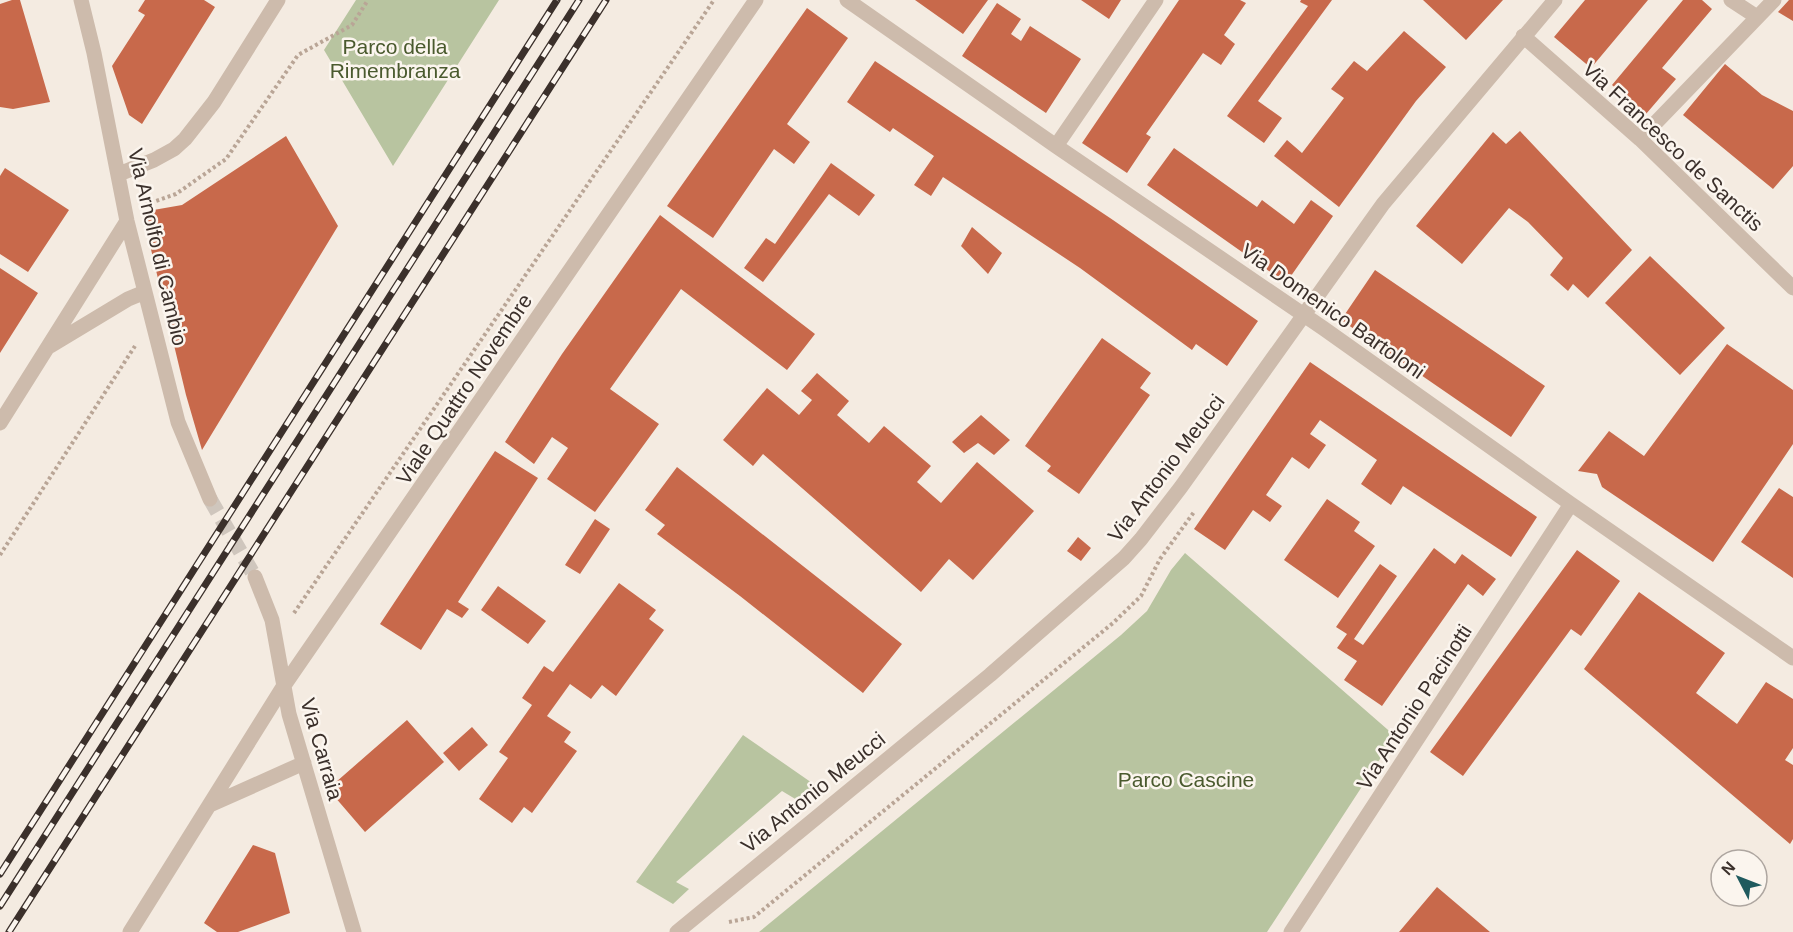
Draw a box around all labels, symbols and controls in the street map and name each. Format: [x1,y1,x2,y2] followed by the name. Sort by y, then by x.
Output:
[330,35,461,82] park label: Parco della Rimembranza
[1578,57,1768,235] street label: Via Francesco de Sanctis
[124,146,192,348] street label: Via Arnolfo di Cambio
[1237,239,1429,383] street label: Via Domenico Bartoloni
[392,289,536,489] street label: Viale Quattro Novembre
[1103,390,1229,546] street label: Via Antonio Meucci
[1352,620,1476,794] street label: Via Antonio Pacinotti
[297,696,348,803] street label: Via Carraia
[737,727,889,857] street label: Via Antonio Meucci
[1118,768,1254,791] park label: Parco Cascine
[1709,848,1769,908] north arrow
[1718,858,1738,878] text: N

